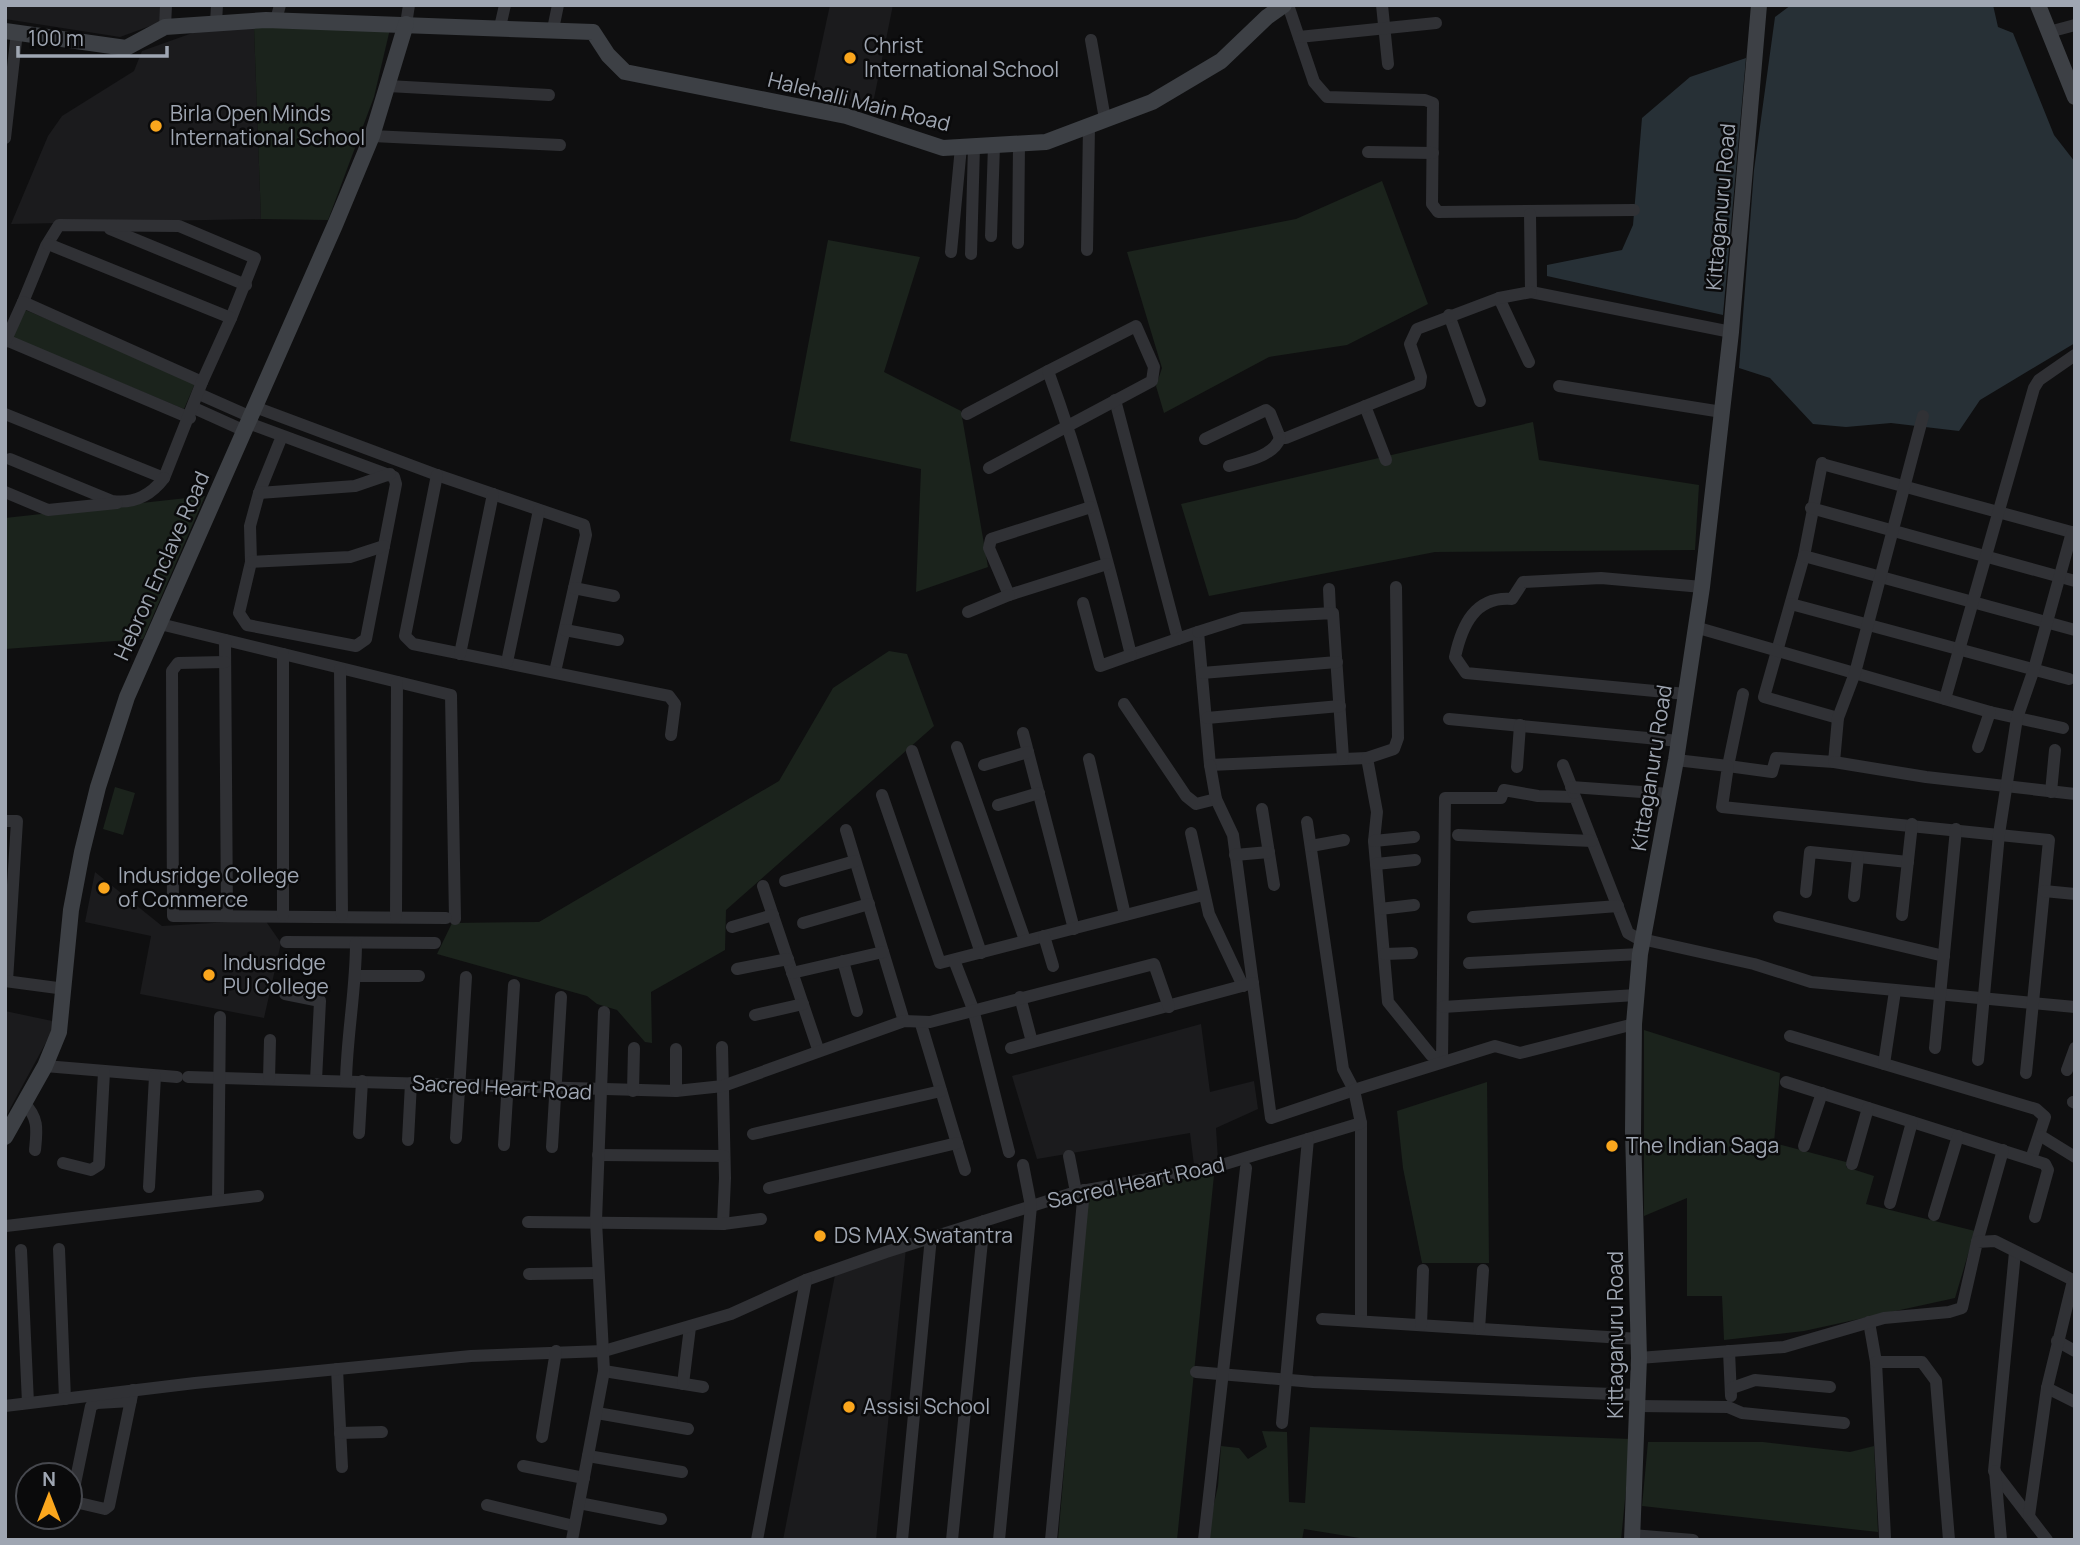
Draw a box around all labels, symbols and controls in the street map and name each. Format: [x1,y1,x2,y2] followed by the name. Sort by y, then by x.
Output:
[18,14,166,58] scale bar
[28,24,84,52] text: 100 m
[864,31,1059,83] place label: Christ International School
[842,50,858,66] marker: Christ International School
[765,65,953,137] street label: Halehalli Main Road
[170,99,365,151] place label: Birla Open Minds International School
[148,118,164,134] marker: Birla Open Minds International School
[1699,122,1741,292] street label: Kittaganuru Road
[107,467,215,664] street label: Hebron Enclave Road
[1624,683,1678,853] street label: Kittaganuru Road
[118,861,299,913] place label: Indusridge College of Commerce
[96,880,112,896] marker: Indusridge College of Commerce
[223,948,329,1000] place label: Indusridge PU College
[201,967,217,983] marker: Indusridge PU College
[411,1068,593,1106] street label: Sacred Heart Road
[1626,1131,1779,1159] place label: The Indian Saga
[1604,1138,1620,1154] marker: The Indian Saga
[1045,1150,1227,1214] street label: Sacred Heart Road
[834,1221,1013,1249] place label: DS MAX Swatantra
[812,1228,828,1244] marker: DS MAX Swatantra
[1601,1251,1629,1419] street label: Kittaganuru Road
[863,1392,990,1420] place label: Assisi School
[841,1399,857,1415] marker: Assisi School
[14,1461,84,1531] north arrow
[42,1466,56,1492] text: N

